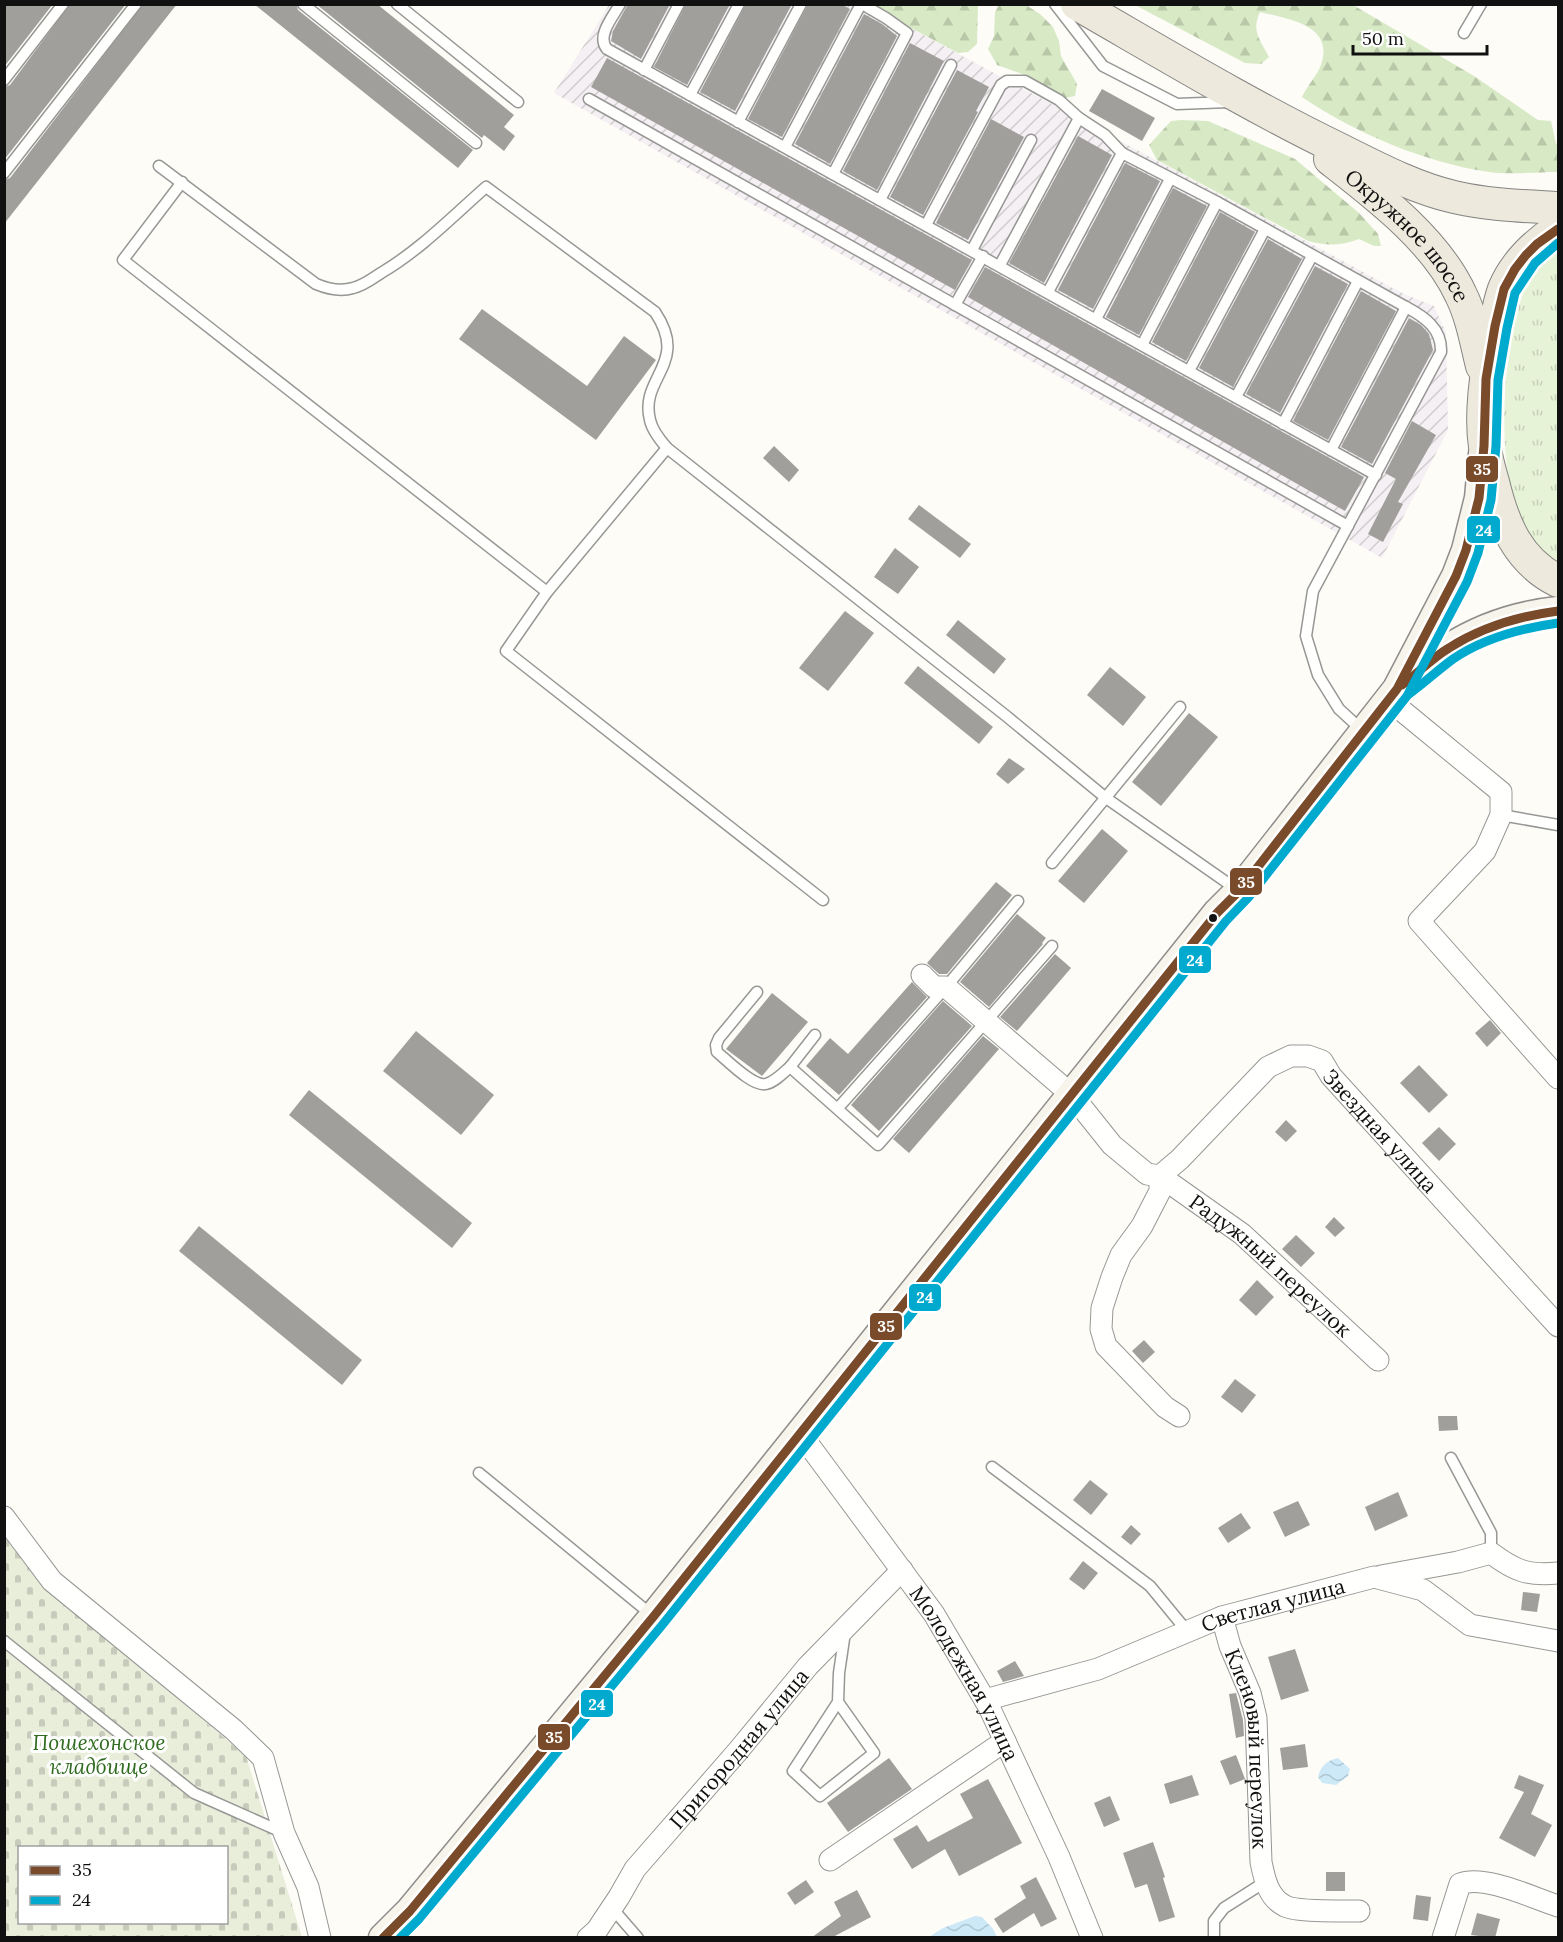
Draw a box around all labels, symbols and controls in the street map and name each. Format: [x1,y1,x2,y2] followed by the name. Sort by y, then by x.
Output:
[1353,18,1486,56] scale bar
[1362,27,1404,50] text: 50 m
[1340,163,1476,306] street label: Окружное шоссе
[1465,455,1499,483] line badge: 35
[1473,459,1491,479] text: 35
[1466,515,1501,544] line badge: 24
[1475,520,1493,540] text: 24
[1229,867,1263,896] line badge: 35
[1237,872,1255,892] text: 35
[1207,912,1219,924] unlabelled marker
[1178,945,1212,974] line badge: 24
[1186,950,1204,970] text: 24
[1317,1063,1444,1198] street label: Звездная улица
[1184,1188,1358,1343] street label: Радужный переулок
[908,1283,942,1312] line badge: 24
[916,1287,934,1307] text: 24
[869,1312,903,1341] line badge: 35
[877,1316,895,1336] text: 35
[1197,1572,1348,1638] street label: Светлая улица
[904,1580,1026,1765] street label: Молодежная улица
[1219,1644,1274,1850] street label: Кленовый переулок
[663,1663,814,1834] street label: Пригородная улица
[580,1689,614,1718] line badge: 24
[588,1694,606,1714] text: 24
[537,1723,571,1751] line badge: 35
[545,1727,563,1747] text: 35
[32,1729,166,1780] park label: Пошехонское кладбище
[18,1846,228,1924] legend
[72,1858,92,1881] text: 35
[72,1888,91,1911] text: 24

